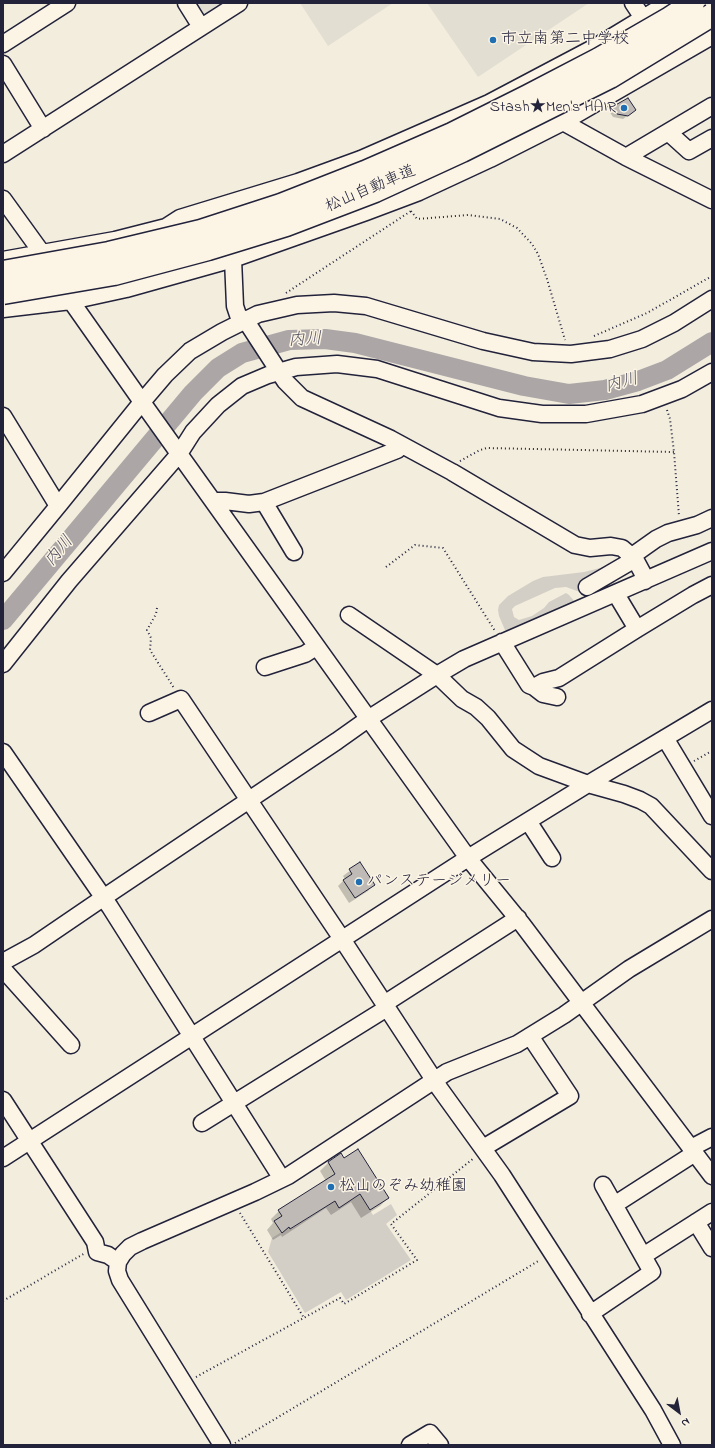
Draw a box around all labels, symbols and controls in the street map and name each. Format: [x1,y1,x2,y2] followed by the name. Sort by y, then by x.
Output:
[501,30,629,50] place label: 市立南第二中学校
[488,35,498,45] marker: 市立南第二中学校
[490,98,616,118] place label: Stash★Men's HAIR
[619,103,629,113] marker: Stash★Men's HAIR
[323,162,419,218] street label: 松山自動車道
[287,330,323,352] water label: 内川
[603,370,641,398] water label: 内川
[41,532,79,572] water label: 内川
[367,872,511,892] place label: パンステージメリー
[354,877,364,887] marker: パンステージメリー
[339,1177,467,1197] place label: 松山のぞみ幼稚園
[326,1182,336,1192] marker: 松山のぞみ幼稚園
[659,1392,699,1432] north arrow
[678,1413,693,1431] text: N

